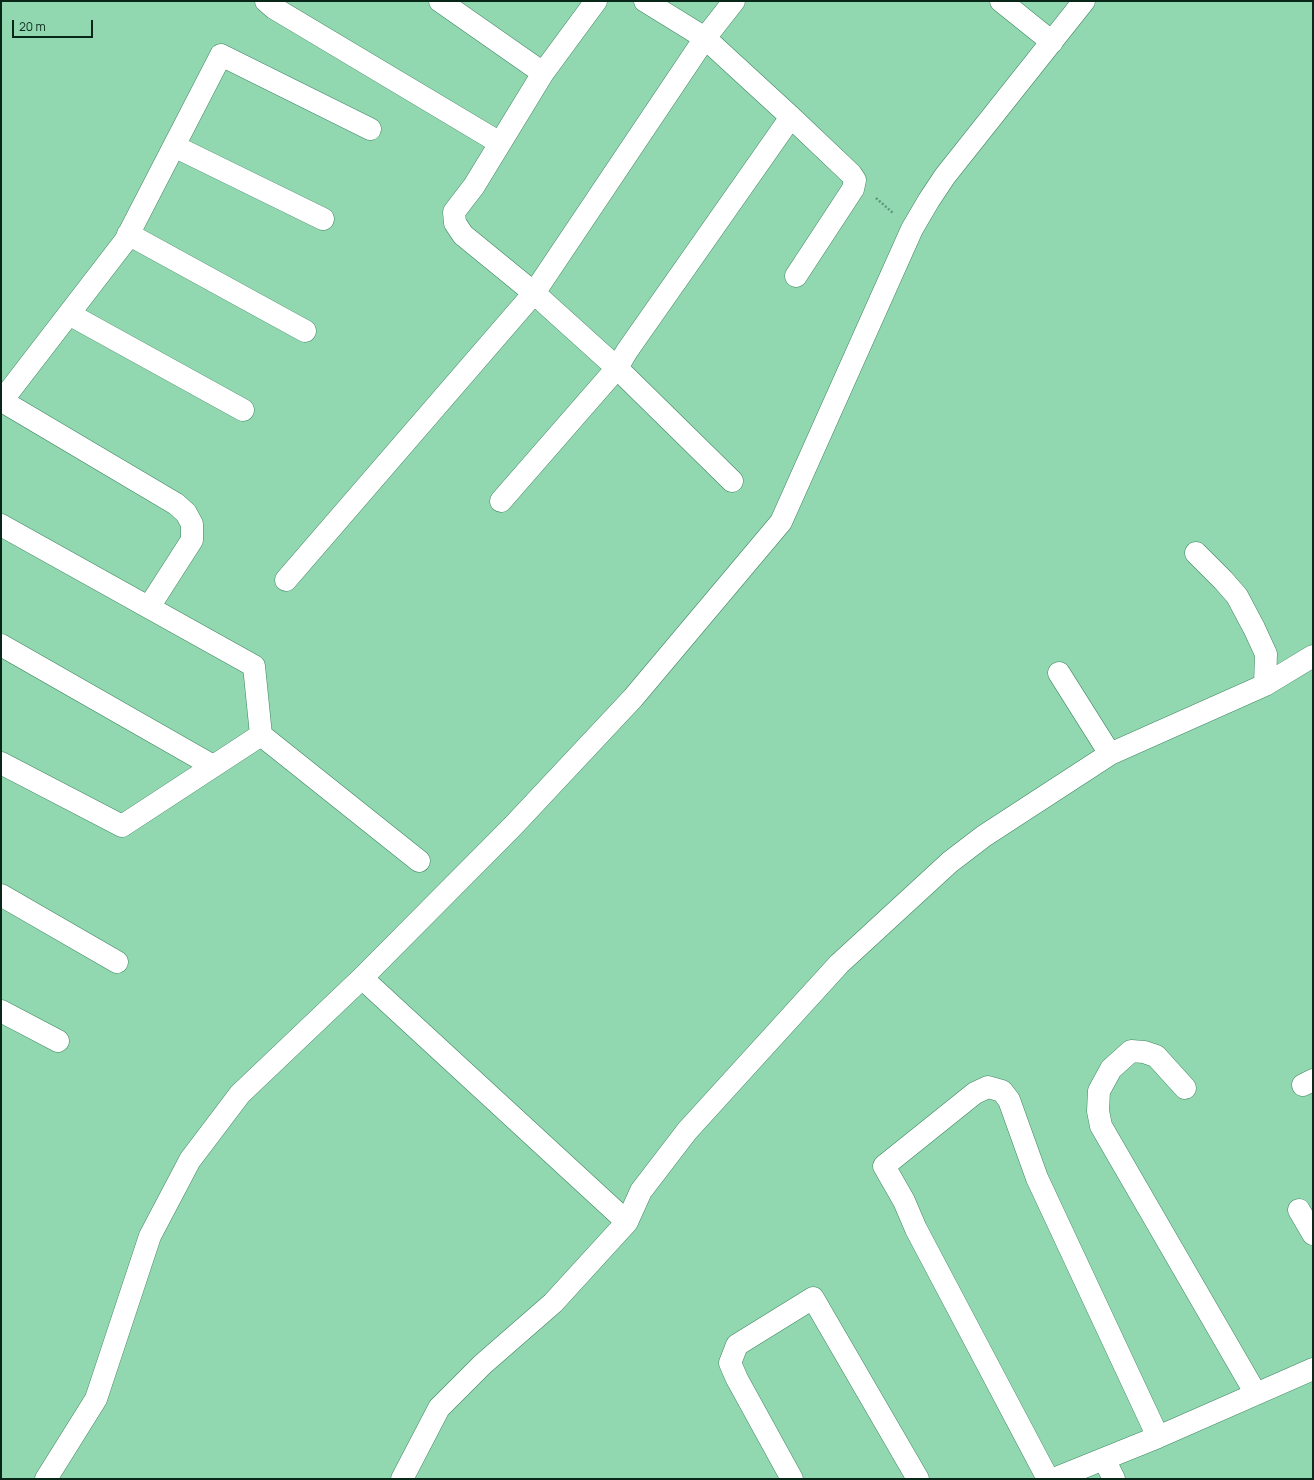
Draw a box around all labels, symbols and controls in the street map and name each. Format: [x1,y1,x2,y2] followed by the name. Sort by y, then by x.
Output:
[14,12,95,38] scale bar
[19,18,46,35] text: 20 m

